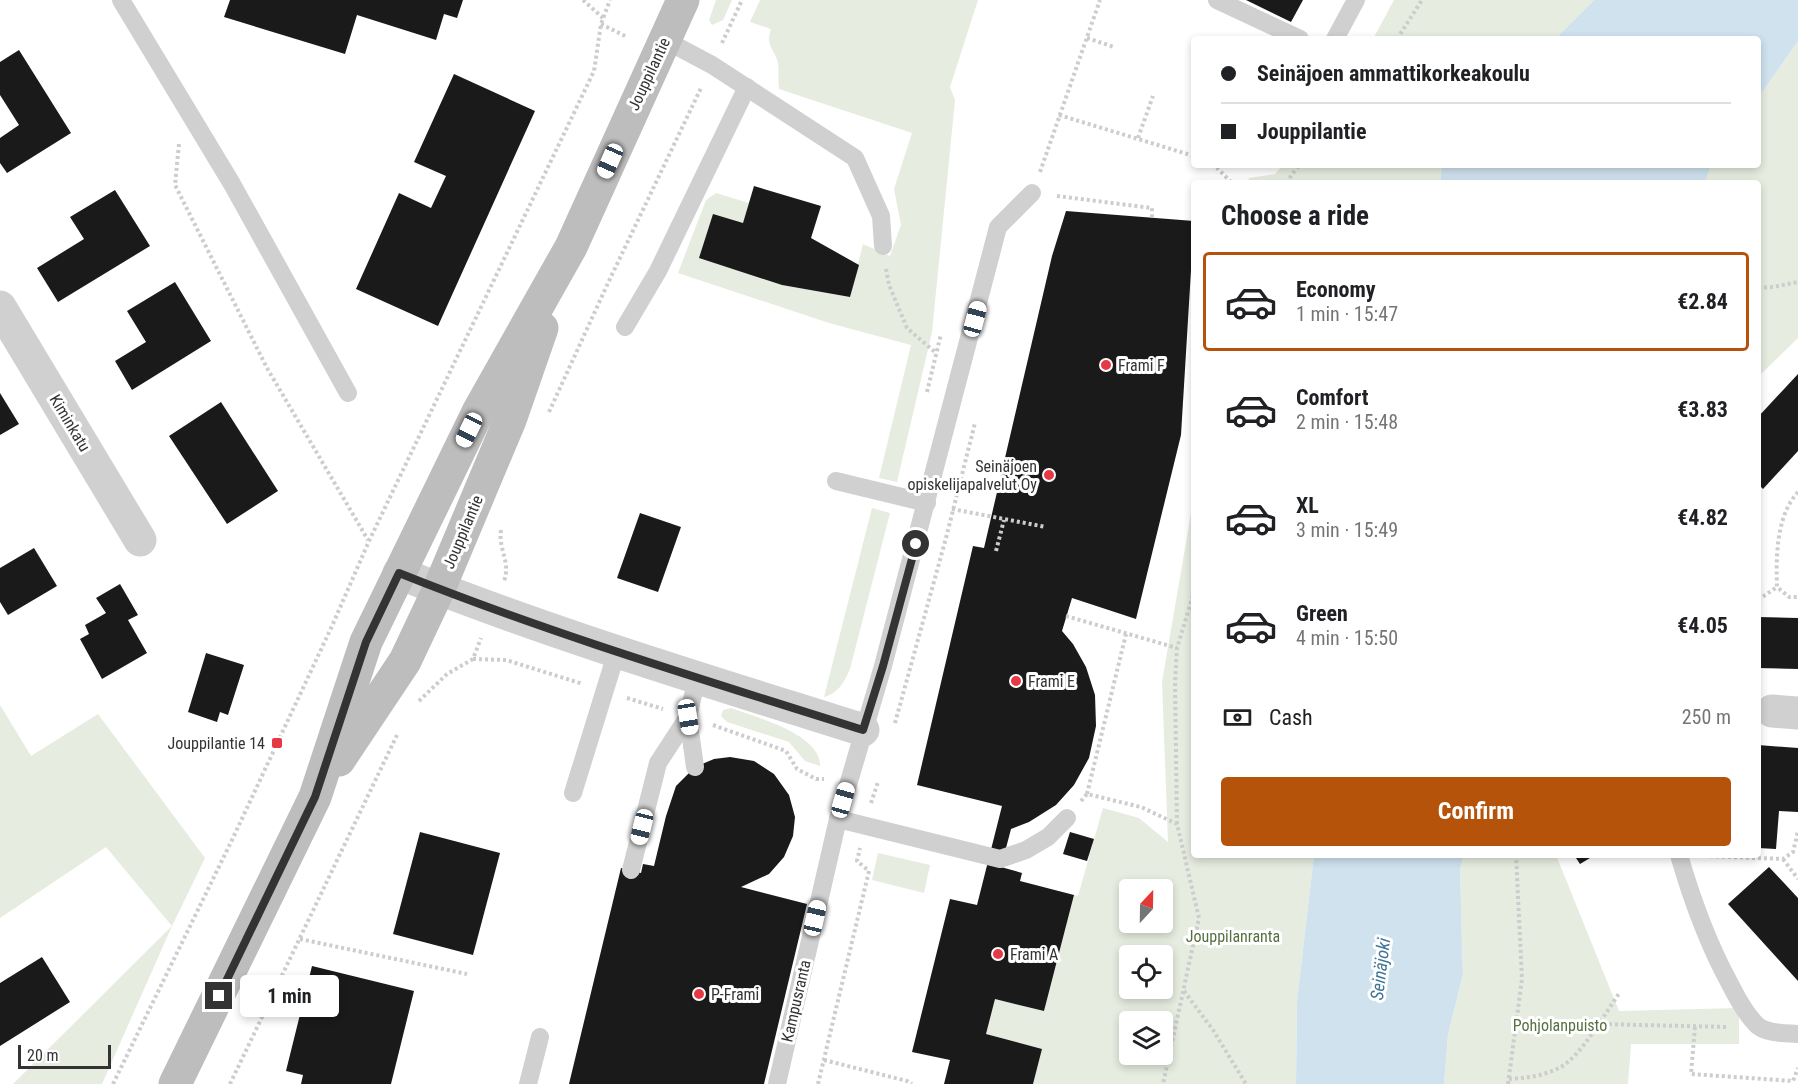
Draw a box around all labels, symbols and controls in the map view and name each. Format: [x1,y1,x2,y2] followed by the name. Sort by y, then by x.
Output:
[624,35,674,113] street label: Jouppilantie
[1257,61,1530,86] text: Seinäjoen ammattikorkeakoulu
[1257,119,1366,144] text: Jouppilantie
[594,141,626,181] car
[1221,200,1369,232] text: Choose a ride
[1224,275,1278,329] icon: car
[1296,277,1376,302] text: Economy
[1677,289,1728,314] text: €2.84
[962,299,988,339] car
[1296,302,1398,326] text: 1 min · 15:47
[1118,356,1165,375] place label: Frami F
[1099,358,1113,372] marker: Frami F
[1224,383,1278,437] icon: car
[1296,385,1369,410] text: Comfort
[46,391,94,455] street label: Kiminkatu
[1677,397,1728,422] text: €3.83
[453,410,485,450] car
[1296,410,1398,434] text: 2 min · 15:48
[907,457,1037,494] place label: Seinäjoen opiskelijapalvelut Oy
[1042,468,1056,482] marker: Seinäjoen opiskelijapalvelut Oy
[1224,491,1278,545] icon: car
[439,492,487,572] street label: Jouppilantie
[1296,493,1319,518] text: XL
[1677,505,1728,530] text: €4.82
[1296,518,1398,542] text: 3 min · 15:49
[902,530,929,557] route start
[1224,599,1278,653] icon: car
[1296,601,1348,626] text: Green
[1677,613,1728,638] text: €4.05
[1296,626,1398,650] text: 4 min · 15:50
[1028,672,1075,691] place label: Frami E
[1009,674,1023,688] marker: Frami E
[676,698,700,736] car
[1221,701,1254,734] icon: cash
[1269,705,1313,730] text: Cash
[1682,705,1731,729] text: 250 m
[168,734,265,753] place label: Jouppilantie 14
[270,736,284,750] marker: Jouppilantie 14
[1221,777,1731,846] button: Confirm
[829,780,857,820] car
[629,807,655,847] car
[1119,879,1173,933] north arrow
[1119,879,1173,1065] map controls
[802,898,828,938] car
[1186,927,1280,946] park label: Jouppilanranta
[1366,936,1394,1001] water label: Seinäjoki
[1010,945,1058,964] place label: Frami A
[1119,945,1173,999] button: locate
[991,947,1005,961] marker: Frami A
[777,958,815,1044] street label: Kampusranta
[240,975,339,1017] callout: 1 min
[205,982,232,1009] route end
[267,984,312,1008] text: 1 min
[711,985,759,1004] place label: P-Frami
[692,987,706,1001] marker: P-Frami
[1119,1011,1173,1065] button: layers
[1513,1016,1607,1035] park label: Pohjolanpuisto
[18,1042,111,1070] scale bar
[27,1046,59,1065] text: 20 m

